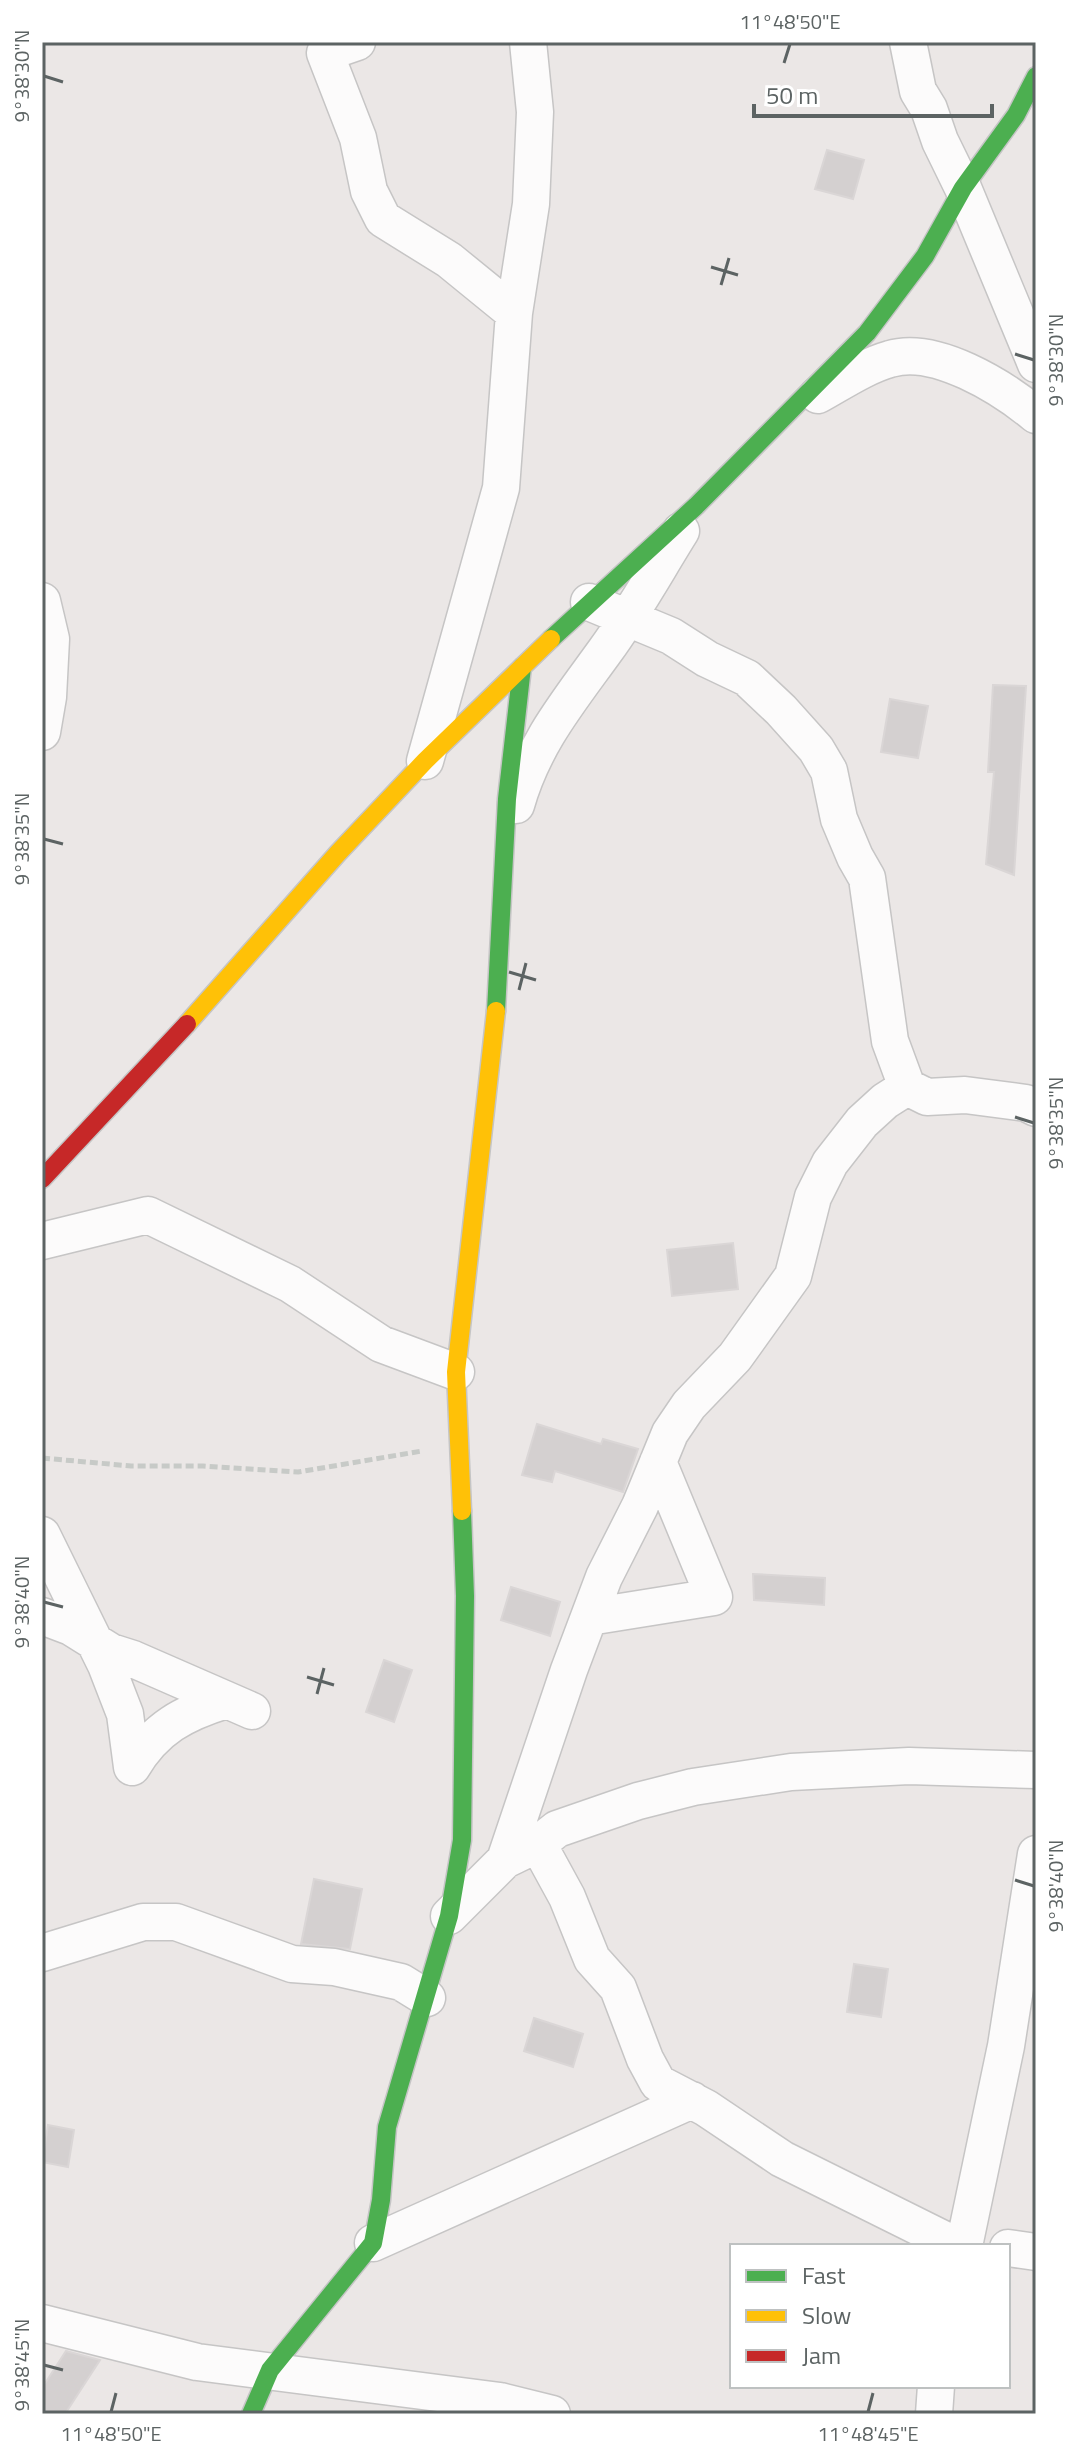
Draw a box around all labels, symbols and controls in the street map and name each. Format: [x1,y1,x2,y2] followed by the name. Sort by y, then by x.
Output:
[739,6,841,37] text: 11°48'50"E
[6,30,37,122] text: 9°38'30"N
[754,68,992,118] scale bar
[766,77,818,113] text: 50 m
[1040,314,1071,406] text: 9°38'30"N
[6,793,37,885] text: 9°38'35"N
[1040,1077,1071,1169] text: 9°38'35"N
[6,1556,37,1648] text: 9°38'40"N
[1040,1840,1071,1932] text: 9°38'40"N
[730,2244,1010,2388] legend
[802,2257,846,2293] text: Fast
[802,2297,851,2333] text: Slow
[6,2319,37,2411] text: 9°38'45"N
[802,2337,841,2373] text: Jam
[60,2418,162,2449] text: 11°48'50"E
[817,2418,919,2449] text: 11°48'45"E

